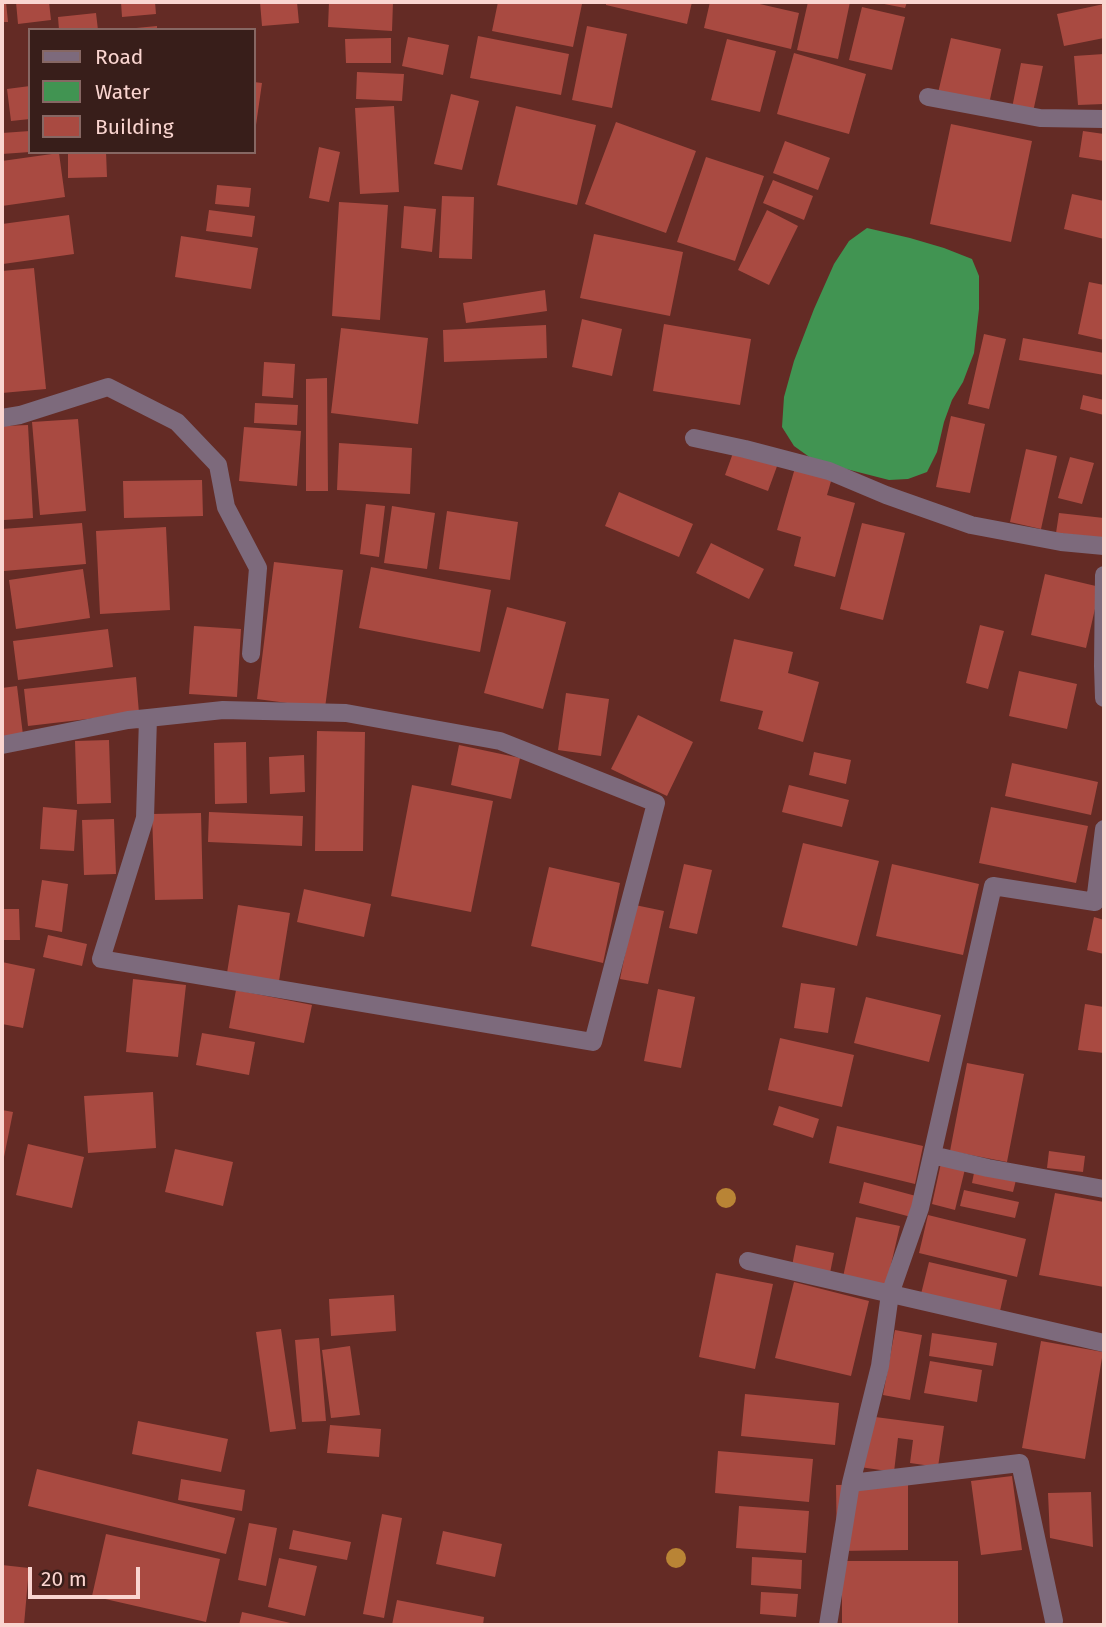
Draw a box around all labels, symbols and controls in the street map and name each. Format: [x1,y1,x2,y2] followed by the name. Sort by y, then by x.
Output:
[28,28,256,154] legend
[95,44,143,70] text: Road
[95,79,150,105] text: Water
[95,114,174,140] text: Building
[32,1554,144,1598] scale bar
[41,1566,87,1592] text: 20 m

